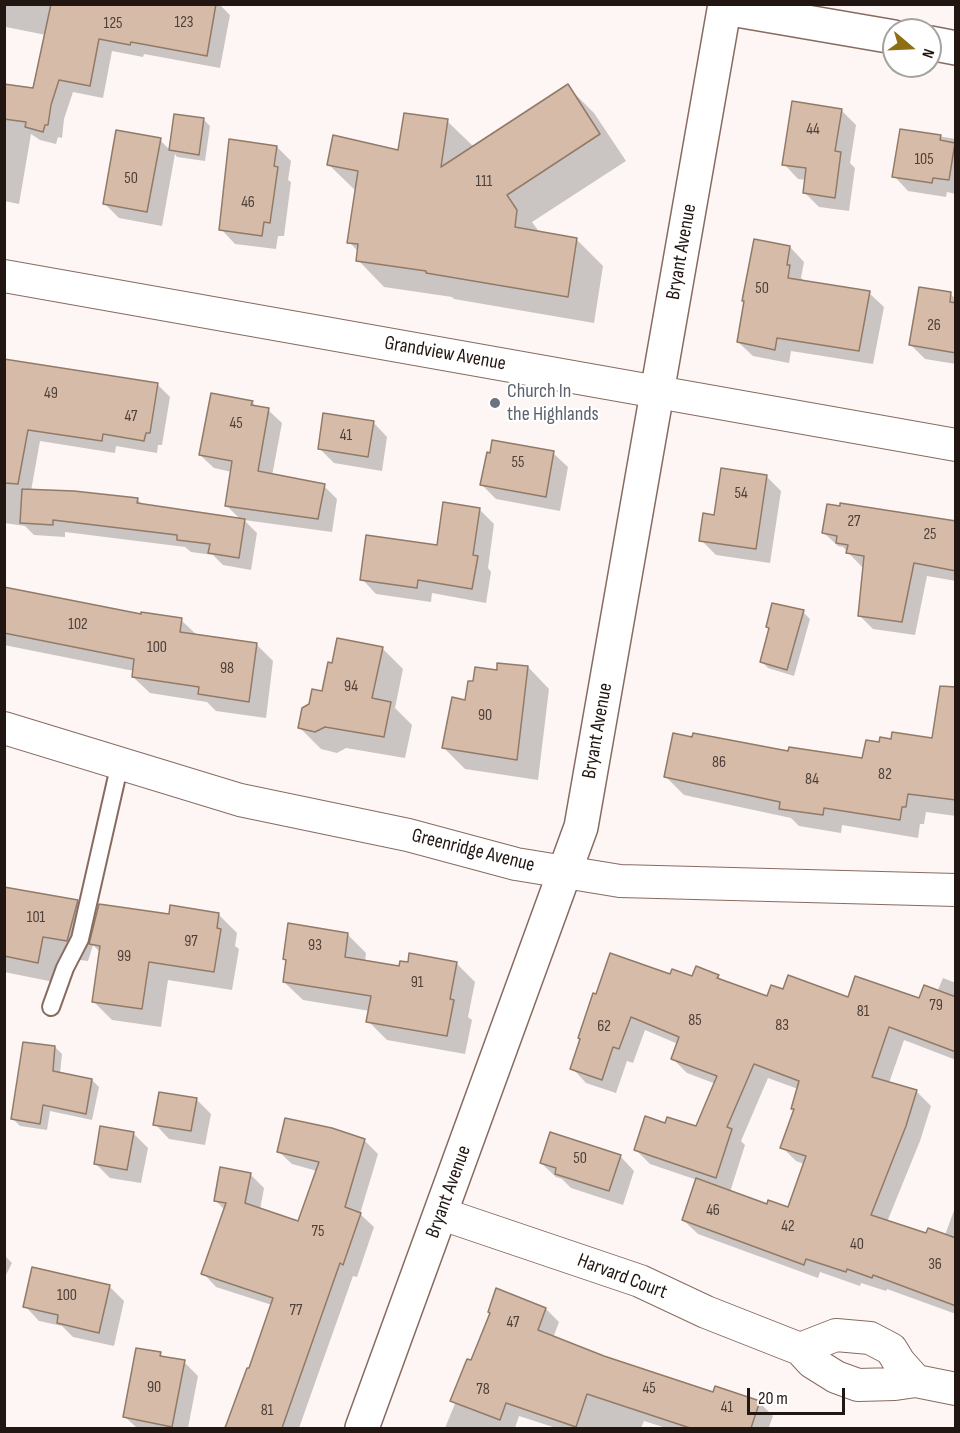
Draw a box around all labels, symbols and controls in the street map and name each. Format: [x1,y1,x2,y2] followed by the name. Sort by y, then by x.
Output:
[174,13,194,33] house number: 123
[104,14,122,34] house number: 125
[882,18,942,78] north arrow
[917,46,938,60] text: N
[806,120,820,140] house number: 44
[914,150,934,170] house number: 105
[124,169,138,189] house number: 50
[476,172,492,192] house number: 111
[241,193,255,213] house number: 46
[662,202,702,302] street label: Bryant Avenue
[755,279,769,299] house number: 50
[927,316,941,336] house number: 26
[382,332,508,376] street label: Grandview Avenue
[507,380,599,427] place label: Church In the Highlands
[44,384,58,404] house number: 49
[488,396,502,410] marker: Church In the Highlands
[125,407,137,427] house number: 47
[229,414,243,434] house number: 45
[340,426,352,446] house number: 41
[512,453,524,473] house number: 55
[734,484,748,504] house number: 54
[847,512,861,532] house number: 27
[923,525,937,545] house number: 25
[68,615,88,635] house number: 102
[147,638,167,658] house number: 100
[220,659,234,679] house number: 98
[344,677,358,697] house number: 94
[578,681,618,781] street label: Bryant Avenue
[478,706,492,726] house number: 90
[712,753,726,773] house number: 86
[878,765,892,785] house number: 82
[805,770,819,790] house number: 84
[409,824,537,878] street label: Greenridge Avenue
[27,908,45,928] house number: 101
[184,932,198,952] house number: 97
[308,936,322,956] house number: 93
[117,947,131,967] house number: 99
[411,973,423,993] house number: 91
[929,996,943,1016] house number: 79
[857,1002,869,1022] house number: 81
[688,1011,702,1031] house number: 85
[775,1016,789,1036] house number: 83
[597,1017,611,1037] house number: 62
[421,1142,477,1242] street label: Bryant Avenue
[573,1149,587,1169] house number: 50
[706,1201,720,1221] house number: 46
[781,1217,795,1237] house number: 42
[312,1222,324,1242] house number: 75
[850,1235,864,1255] house number: 40
[574,1249,670,1305] street label: Harvard Court
[928,1255,942,1275] house number: 36
[57,1286,77,1306] house number: 100
[290,1301,302,1321] house number: 77
[507,1313,519,1333] house number: 47
[750,1376,848,1414] scale bar
[147,1378,161,1398] house number: 90
[642,1379,656,1399] house number: 45
[476,1380,490,1400] house number: 78
[758,1388,788,1409] text: 20 m
[721,1398,733,1418] house number: 41
[261,1401,273,1421] house number: 81

